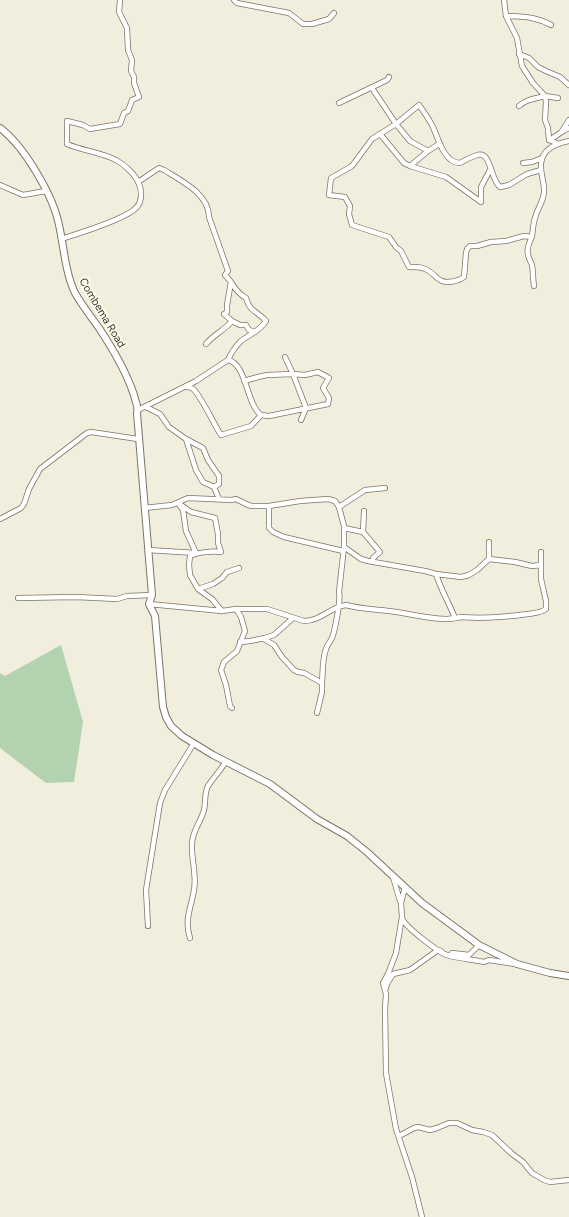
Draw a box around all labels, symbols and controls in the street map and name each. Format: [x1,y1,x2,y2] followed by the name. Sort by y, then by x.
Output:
[76,276,128,350] street label: Combema Road

